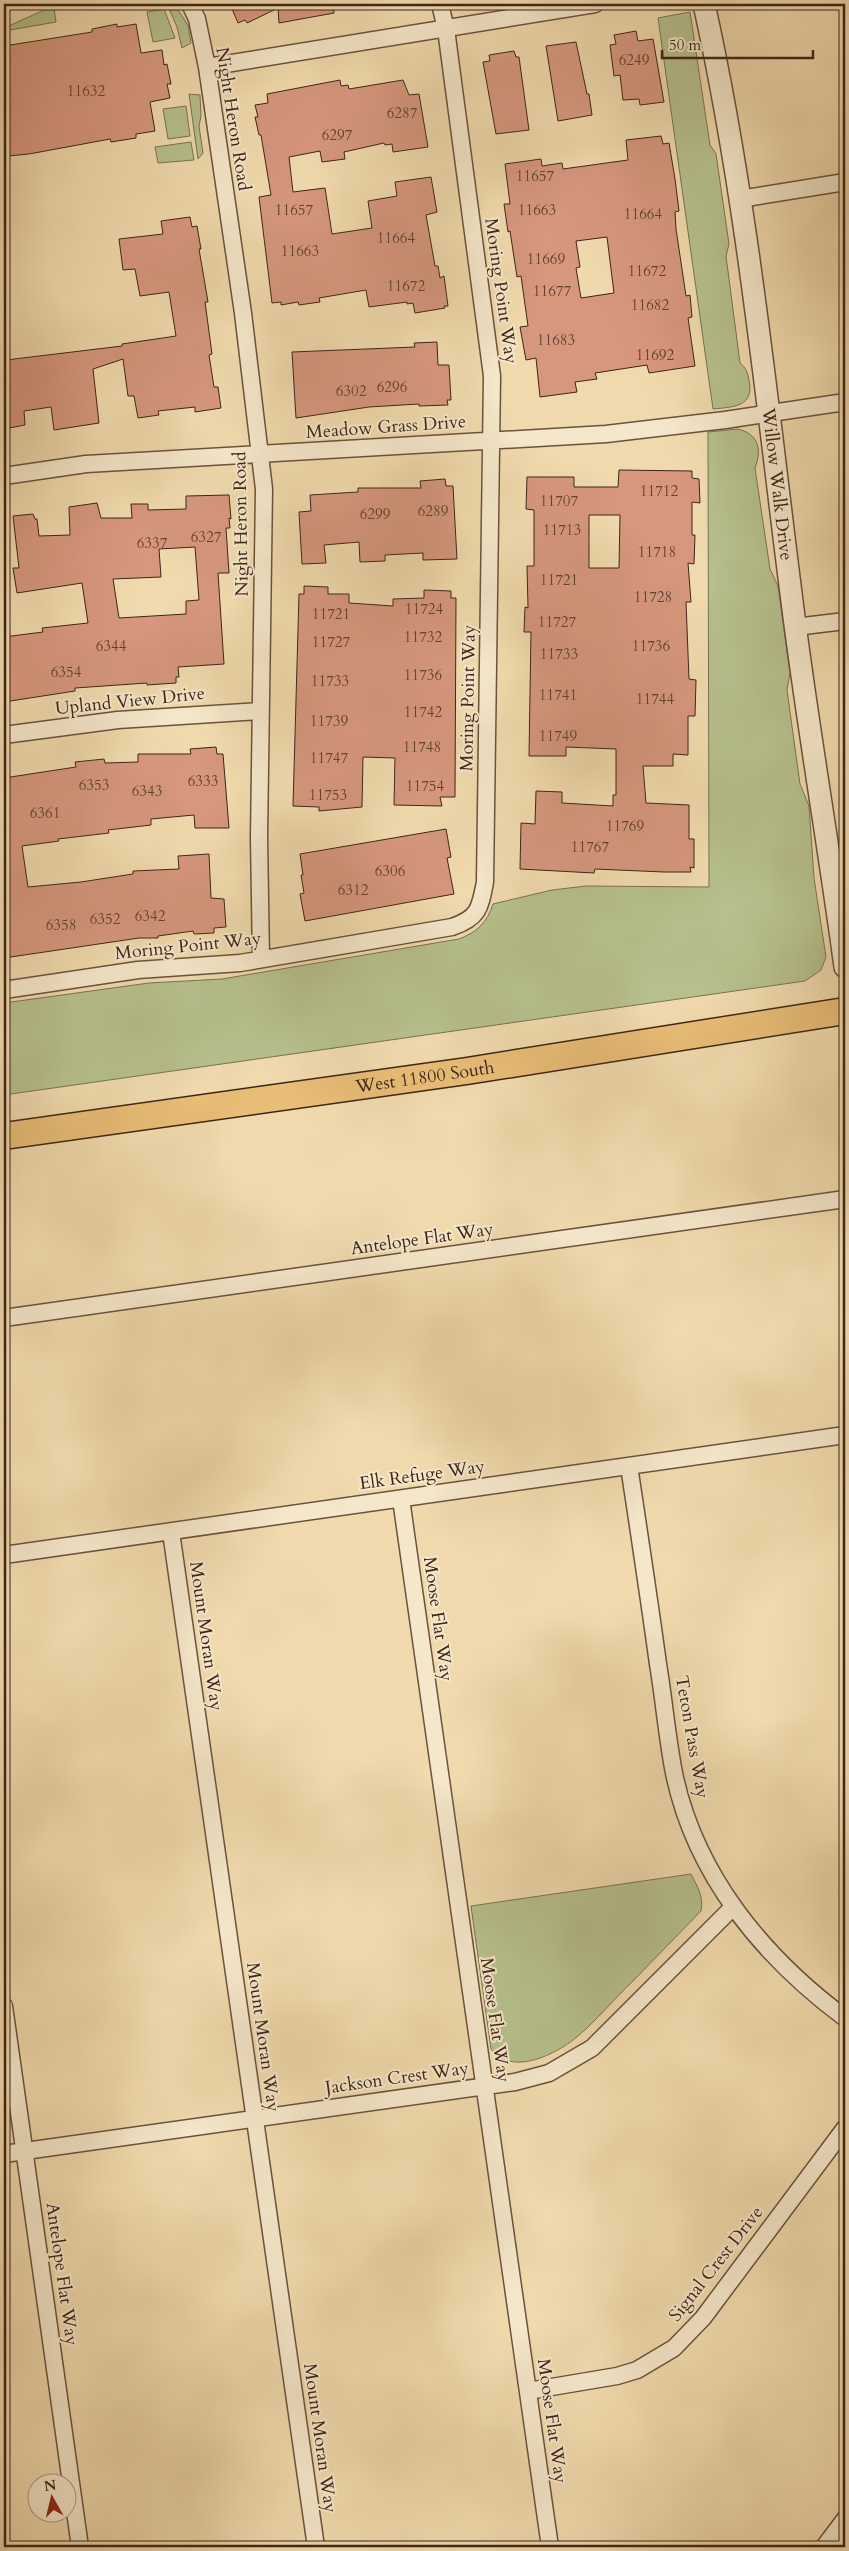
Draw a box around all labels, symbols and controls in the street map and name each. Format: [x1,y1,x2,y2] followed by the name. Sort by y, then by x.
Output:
[662,28,813,60] scale bar
[669,35,701,55] text: 50 m
[209,45,257,193] street label: Night Heron Road
[619,50,650,70] house number: 6249
[67,81,106,101] house number: 11632
[387,103,418,123] house number: 6287
[322,125,353,145] house number: 6297
[516,166,555,186] house number: 11657
[275,200,314,220] house number: 11657
[518,200,556,220] house number: 11663
[624,204,663,224] house number: 11664
[478,217,524,366] street label: Moring Point Way
[377,228,416,248] house number: 11664
[281,241,319,261] house number: 11663
[527,249,566,269] house number: 11669
[628,261,667,281] house number: 11672
[387,276,426,296] house number: 11672
[533,281,572,301] house number: 11677
[631,295,670,315] house number: 11682
[537,330,575,350] house number: 11683
[636,345,675,365] house number: 11692
[377,377,408,397] house number: 6296
[336,381,367,401] house number: 6302
[756,406,799,562] street label: Willow Walk Drive
[305,409,467,445] street label: Meadow Grass Drive
[227,451,255,597] street label: Night Heron Road
[640,481,679,501] house number: 11712
[540,491,579,511] house number: 11707
[418,501,449,521] house number: 6289
[360,504,391,524] house number: 6299
[543,520,581,540] house number: 11713
[191,527,222,547] house number: 6327
[137,533,168,553] house number: 6337
[638,542,676,562] house number: 11718
[540,570,578,590] house number: 11721
[634,587,672,607] house number: 11728
[405,599,444,619] house number: 11724
[312,604,350,624] house number: 11721
[538,612,577,632] house number: 11727
[454,624,482,772] street label: Moring Point Way
[404,627,443,647] house number: 11732
[312,632,351,652] house number: 11727
[96,636,127,656] house number: 6344
[632,636,671,656] house number: 11736
[540,644,578,664] house number: 11733
[51,662,82,682] house number: 6354
[404,665,443,685] house number: 11736
[311,671,349,691] house number: 11733
[54,681,206,721] street label: Upland View Drive
[539,685,577,705] house number: 11741
[636,689,675,709] house number: 11744
[404,702,443,722] house number: 11742
[310,711,349,731] house number: 11739
[539,726,578,746] house number: 11749
[403,737,441,757] house number: 11748
[310,748,349,768] house number: 11747
[188,771,218,791] house number: 6333
[79,775,109,795] house number: 6353
[406,776,445,796] house number: 11754
[132,781,162,801] house number: 6343
[309,785,347,805] house number: 11753
[30,803,60,823] house number: 6361
[606,816,645,836] house number: 11769
[571,837,610,857] house number: 11767
[375,861,406,881] house number: 6306
[338,880,369,900] house number: 6312
[135,906,166,926] house number: 6342
[90,909,121,929] house number: 6352
[46,915,76,935] house number: 6358
[114,926,263,966] street label: Moring Point Way
[353,1054,496,1099] street label: West 11800 South
[349,1217,496,1261] street label: Antelope Flat Way
[358,1454,487,1496] street label: Elk Refuge Way
[417,1555,459,1683] street label: Moose Flat Way
[183,1560,229,1713] street label: Mount Moran Way
[669,1674,715,1801] street label: Teton Pass Way
[474,1956,516,2084] street label: Moose Flat Way
[240,1961,286,2114] street label: Mount Moran Way
[321,2055,471,2101] street label: Jackson Crest Way
[40,2201,84,2348] street label: Antelope Flat Way
[663,2201,769,2327] street label: Signal Crest Drive
[531,2357,573,2485] street label: Moose Flat Way
[297,2362,343,2515] street label: Mount Moran Way
[28,2474,78,2524] north arrow
[43,2475,58,2496] text: N

